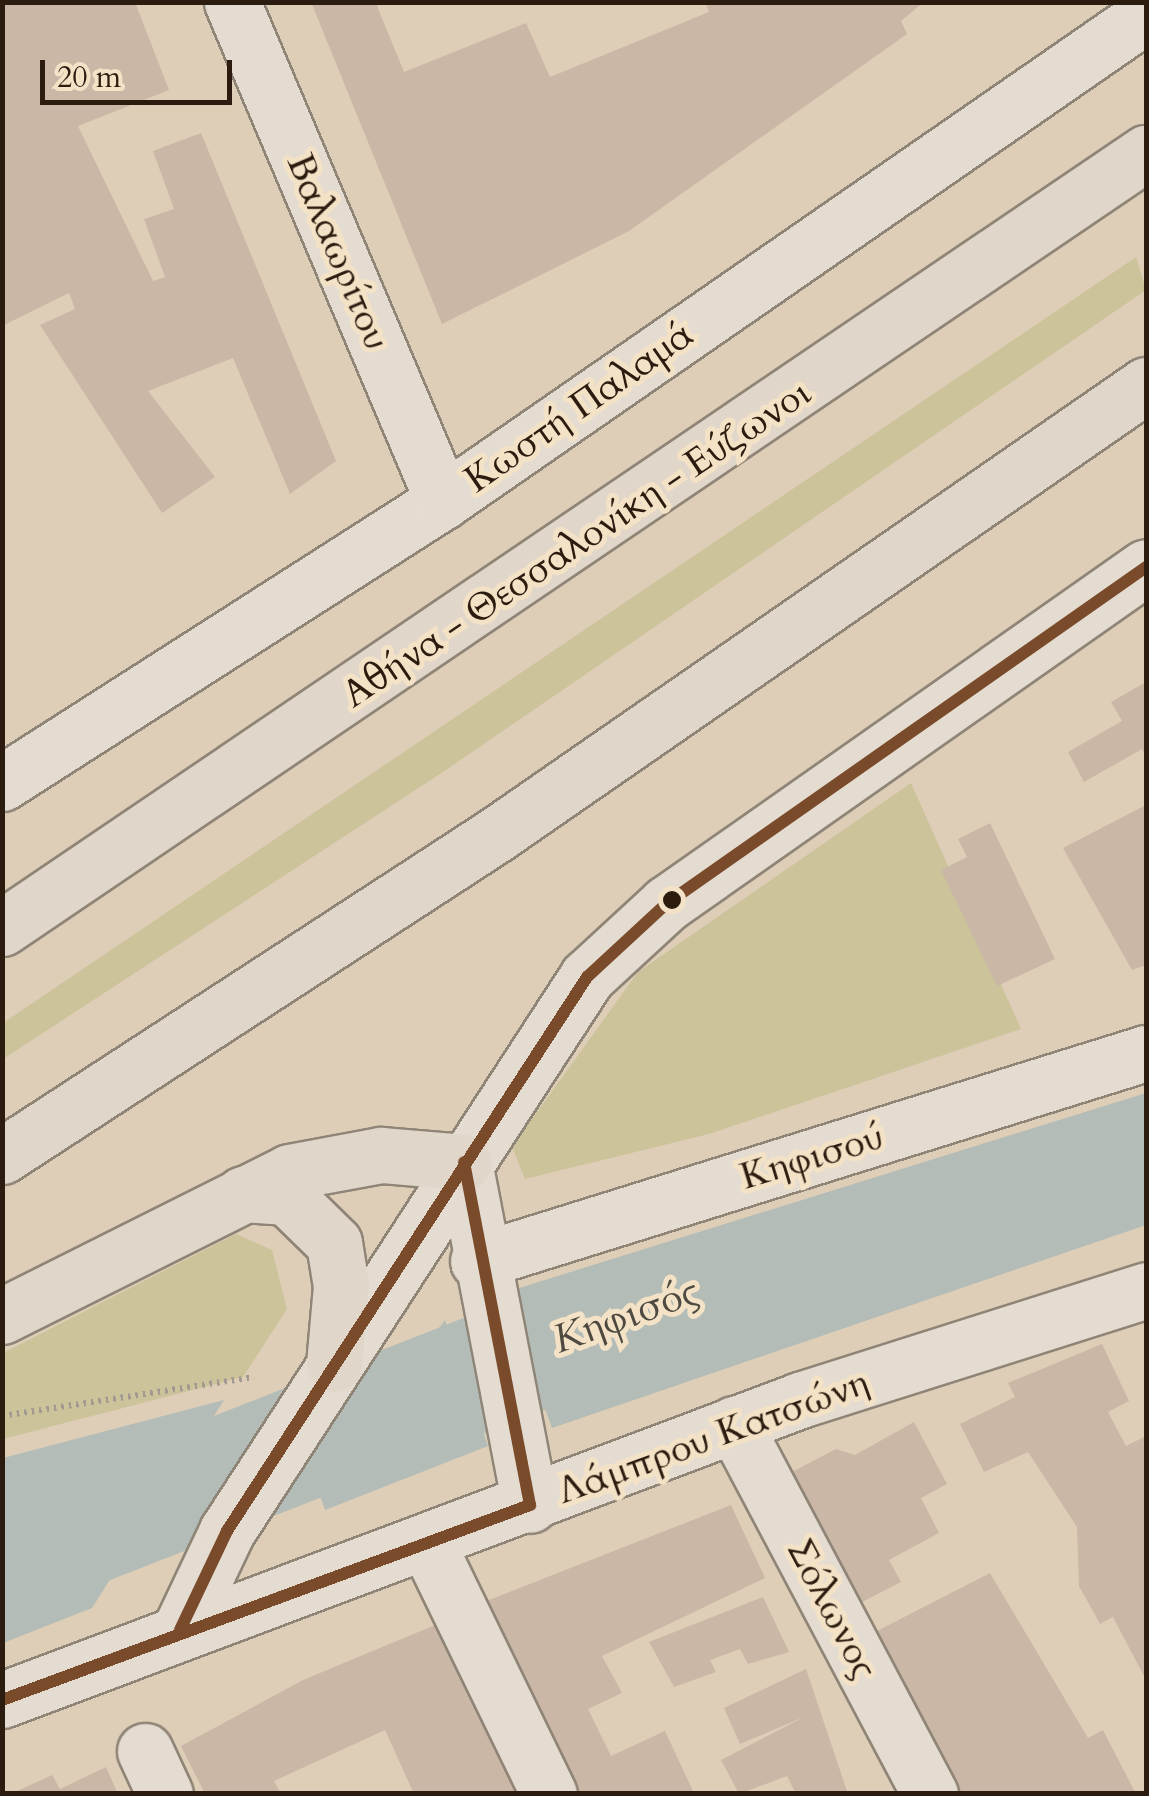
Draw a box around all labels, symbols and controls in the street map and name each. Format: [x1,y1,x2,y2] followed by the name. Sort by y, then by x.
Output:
[45,40,238,102] scale bar
[57,57,121,98] text: 20 m
[276,147,400,357] street label: Βαλαωρίτου
[456,311,704,503] street label: Κωστή Παλαμά
[334,370,820,718] street label: Αθήνα - Θεσσαλονίκη - Εύζωνοι
[662,890,682,910] unlabelled marker
[735,1114,889,1200] street label: Κηφισού
[546,1267,706,1365] water label: Κηφισός
[551,1359,875,1515] street label: Λάμπρου Κατσώνη
[776,1531,888,1687] street label: Σόλωνος

